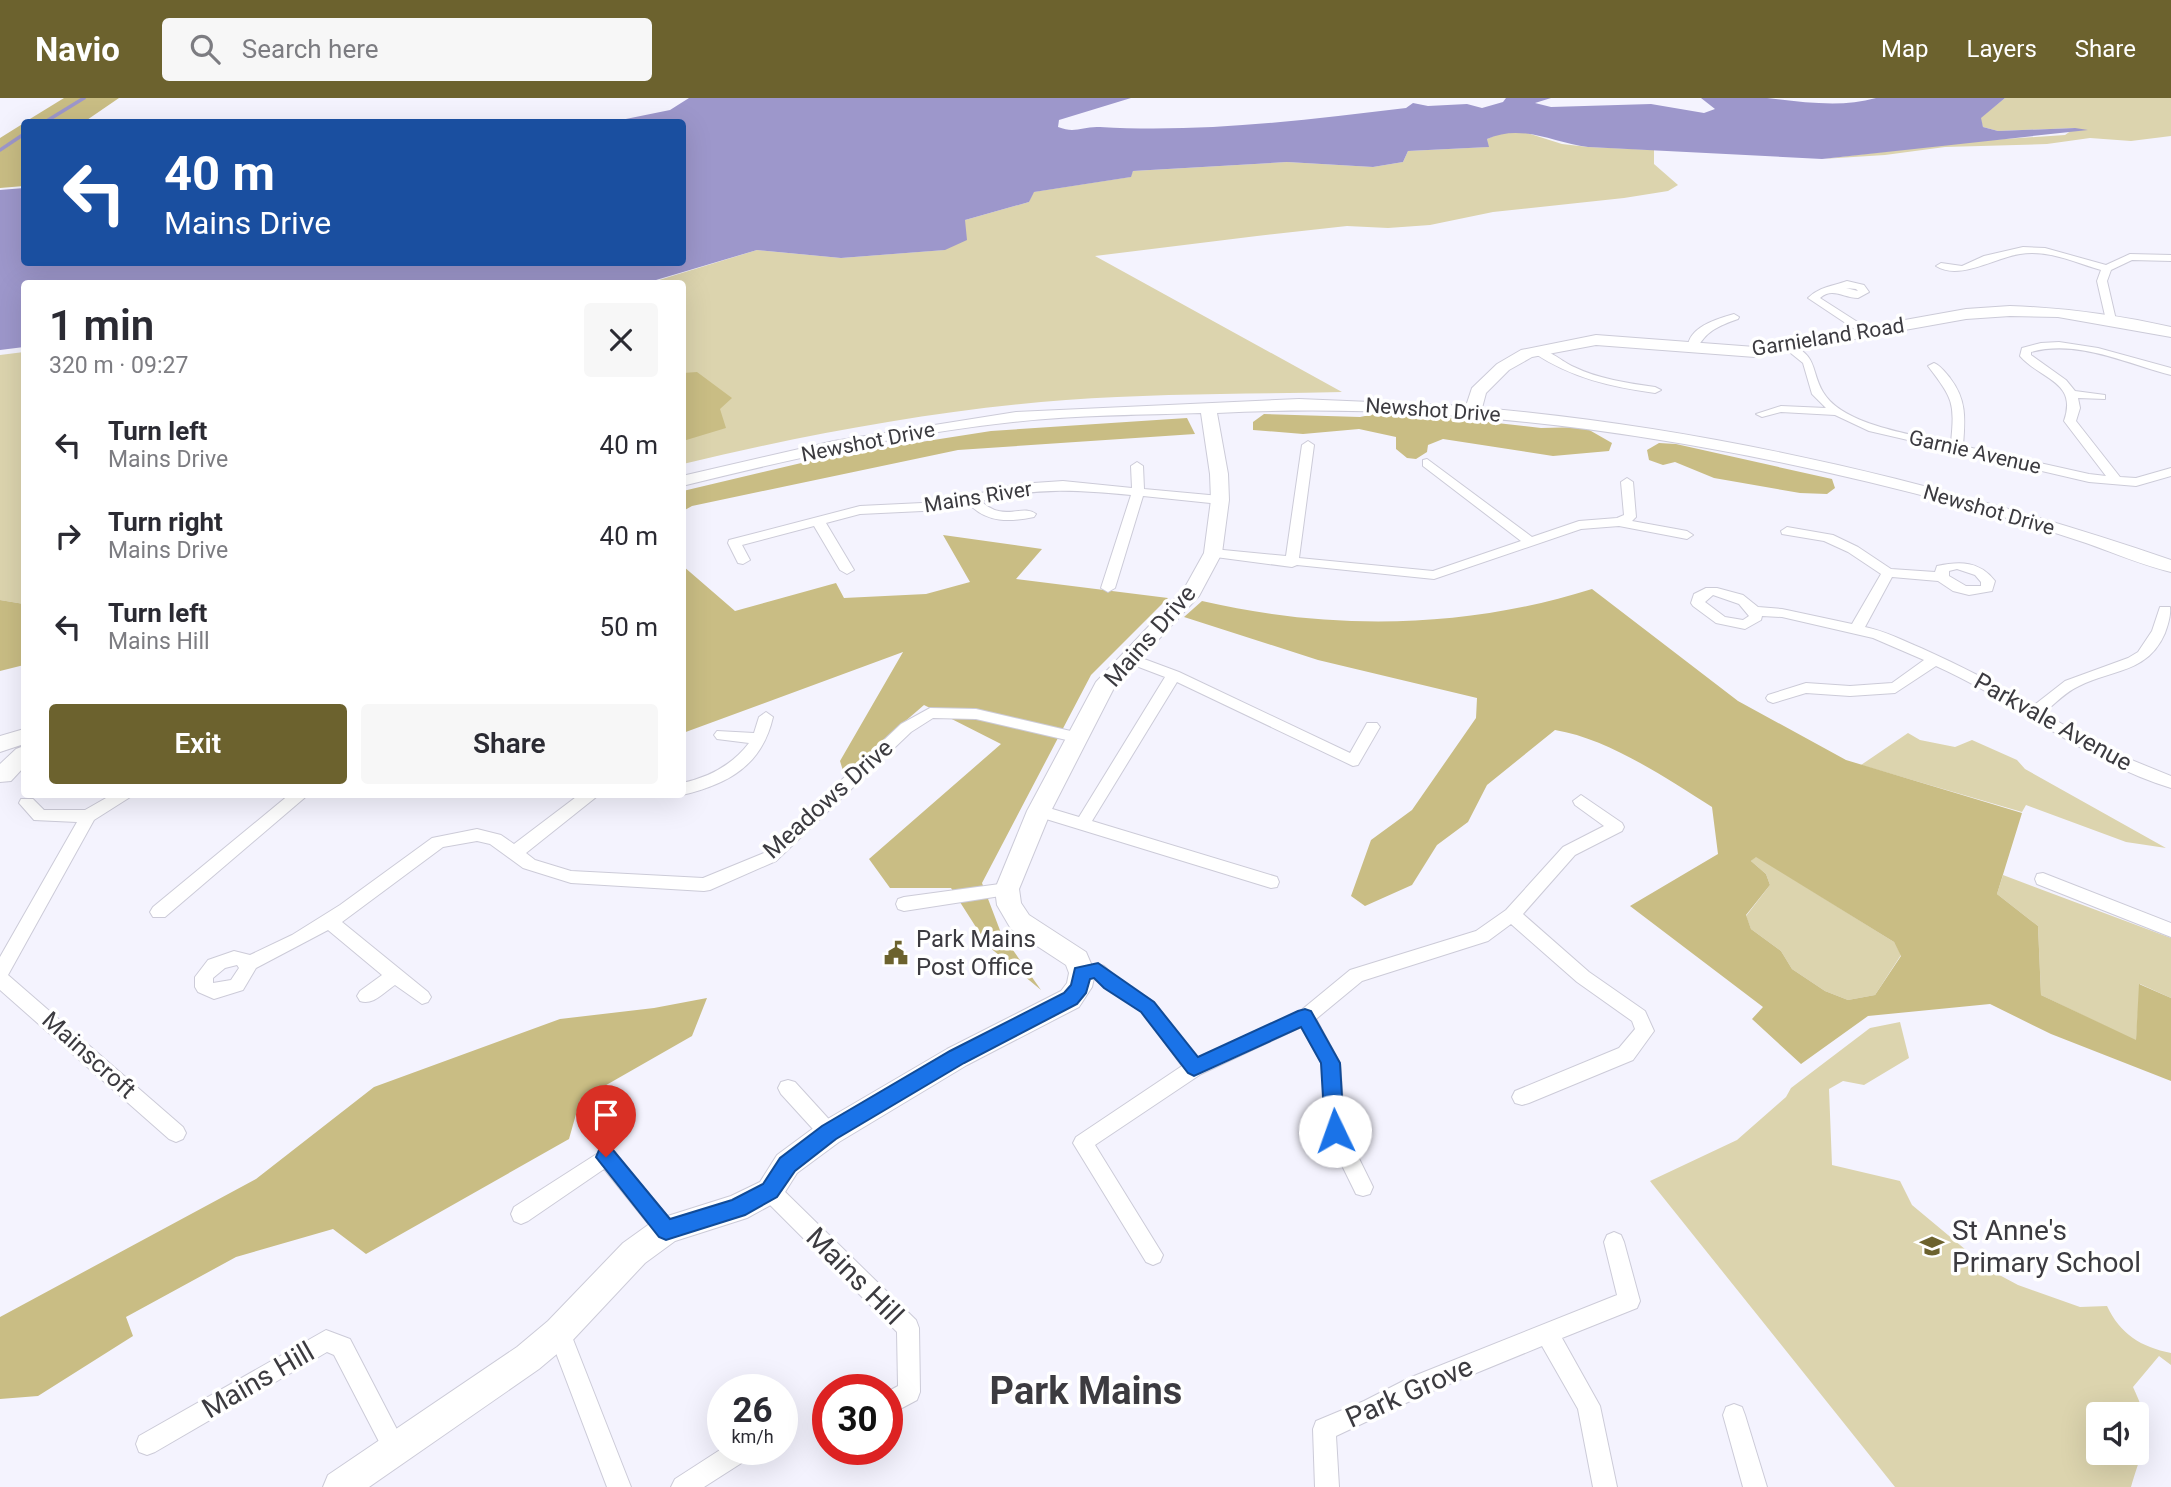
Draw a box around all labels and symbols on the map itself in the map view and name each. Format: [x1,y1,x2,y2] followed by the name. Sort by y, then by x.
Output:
[1750,313,1906,361] street label: Garnieland Road
[1365,393,1501,427] street label: Newshot Drive
[799,417,937,467] street label: Newshot Drive
[1907,425,2043,479] street label: Garnie Avenue
[922,477,1034,517] street label: Mains River
[1921,480,2057,540] street label: Newshot Drive
[1098,580,1202,692] street label: Mains Drive
[1969,667,2137,777] street label: Parkvale Avenue
[758,734,898,864] street label: Meadows Drive
[916,925,1036,981] place label: Park Mains Post Office
[882,939,910,967] public building icon: Park Mains Post Office
[37,1006,142,1104] street label: Mainscroft
[576,1085,636,1157] pin
[1298,1094,1372,1168] position arrow
[1952,1214,2141,1279] place label: St Anne's Primary School
[800,1221,910,1331] street label: Mains Hill
[1918,1232,1946,1260] school or university icon: St Anne's Primary School
[196,1335,320,1425] street label: Mains Hill
[1340,1349,1478,1435] street label: Park Grove
[990,1369,1182,1413] district label: Park Mains
[812,1374,903,1465] speed limit sign: 30

